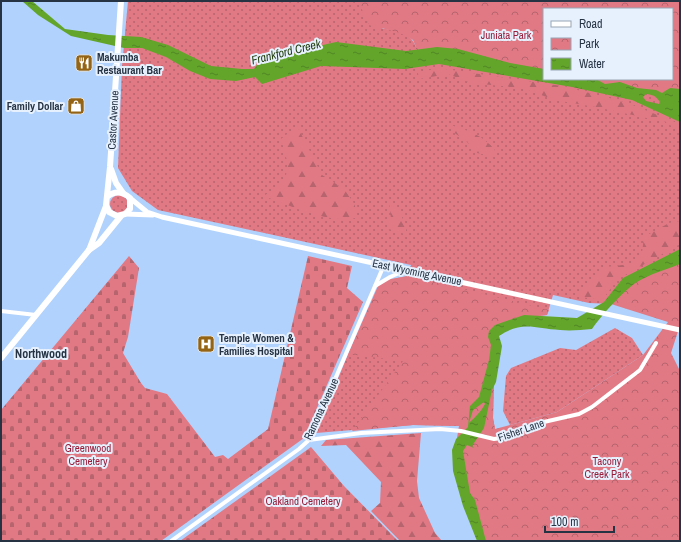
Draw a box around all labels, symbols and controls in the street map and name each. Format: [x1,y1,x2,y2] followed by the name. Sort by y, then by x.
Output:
[543,8,673,80] legend
[579,16,603,32] text: Road
[481,28,532,42] park label: Juniata Park
[250,35,323,68] water label: Frankford Creek
[579,36,599,52] text: Park
[97,50,162,77] place label: Makumba Restaurant Bar
[74,53,94,73] restaurant icon: Makumba Restaurant Bar
[579,56,606,72] text: Water
[104,90,122,150] street label: Castor Avenue
[66,96,86,116] shop icon: Family Dollar
[7,99,63,113] place label: Family Dollar
[371,256,463,288] street label: East Wyoming Avenue
[219,331,294,358] place label: Temple Women & Families Hospital
[196,334,216,354] hospital icon: Temple Women & Families Hospital
[15,346,67,362] district label: Northwood
[301,376,341,442] street label: Ramona Avenue
[496,416,546,444] street label: Fisher Lane
[65,441,111,468] park label: Greenwood Cemetery
[584,454,630,481] park label: Tacony Creek Park
[265,494,341,508] park label: Oakland Cemetery
[545,508,614,534] scale bar
[551,514,578,530] text: 100 m

